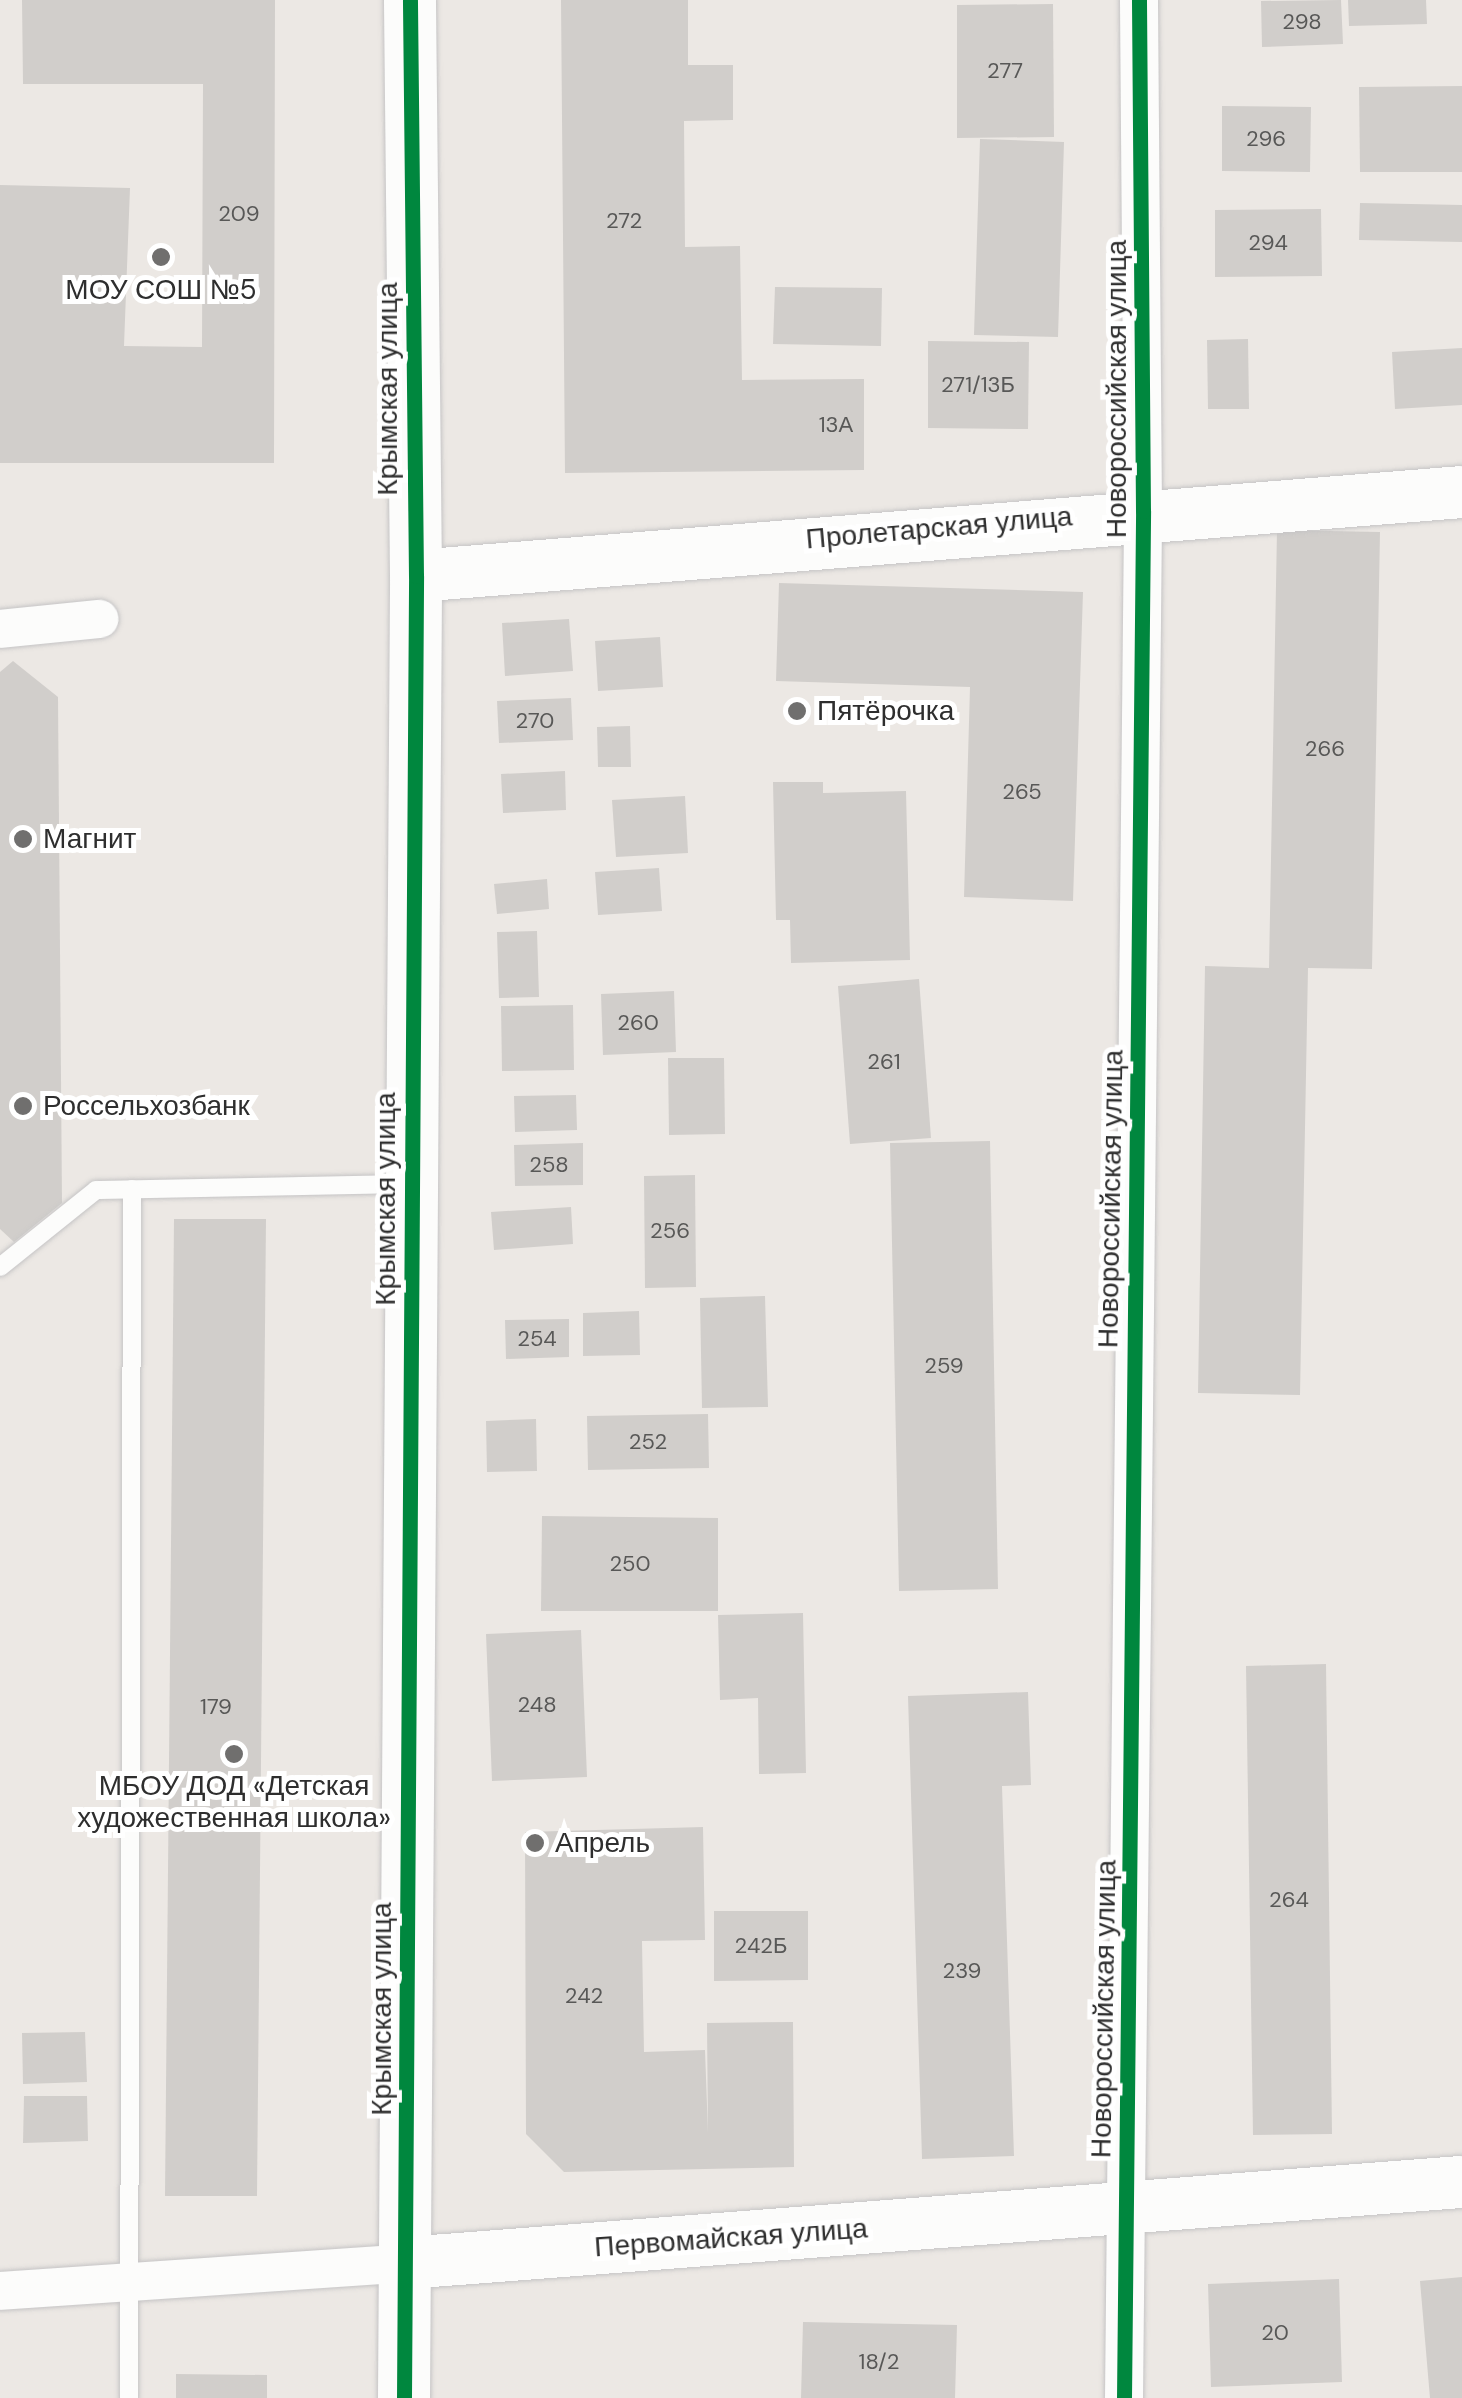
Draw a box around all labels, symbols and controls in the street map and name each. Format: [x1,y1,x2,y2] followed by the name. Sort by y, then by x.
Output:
[1282,9,1322,35] house number: 298
[987,58,1023,84] house number: 277
[1246,126,1286,152] house number: 296
[218,201,260,227] house number: 209
[606,208,642,234] house number: 272
[1248,230,1288,256] house number: 294
[1100,240,1134,538] street label: Новороссийская улица
[150,246,172,268] marker: МОУ СОШ №5
[65,273,257,307] place label: МОУ СОШ №5
[371,282,405,496] street label: Крымская улица
[941,372,1015,398] house number: 271/13Б
[819,412,853,438] house number: 13А
[804,500,1074,556] street label: Пролетарская улица
[817,694,954,728] place label: Пятёрочка
[786,700,808,722] marker: Пятёрочка
[516,708,554,734] house number: 270
[1305,736,1345,762] house number: 266
[1002,779,1042,805] house number: 265
[43,822,136,856] place label: Магнит
[12,828,34,850] marker: Магнит
[617,1010,659,1036] house number: 260
[867,1049,901,1075] house number: 261
[1092,1050,1130,1348] street label: Новороссийская улица
[43,1089,250,1123] place label: Россельхозбанк
[369,1092,403,1306] street label: Крымская улица
[12,1095,34,1117] marker: Россельхозбанк
[529,1152,569,1178] house number: 258
[650,1218,690,1244] house number: 256
[517,1326,557,1352] house number: 254
[924,1353,964,1379] house number: 259
[629,1429,667,1455] house number: 252
[609,1551,651,1577] house number: 250
[517,1692,557,1718] house number: 248
[200,1694,232,1720] house number: 179
[223,1743,245,1765] marker: МБОУ ДОД «Детская художественная школа»
[77,1769,391,1835] place label: МБОУ ДОД «Детская художественная школа»
[555,1826,650,1860] place label: Апрель
[524,1832,546,1854] marker: Апрель
[1085,1860,1123,2158] street label: Новороссийская улица
[1269,1887,1309,1913] house number: 264
[365,1902,399,2116] street label: Крымская улица
[735,1933,787,1959] house number: 242Б
[943,1958,981,1984] house number: 239
[565,1983,603,2009] house number: 242
[593,2212,869,2264] street label: Первомайская улица
[1261,2320,1289,2346] house number: 20
[859,2349,899,2375] house number: 18/2

